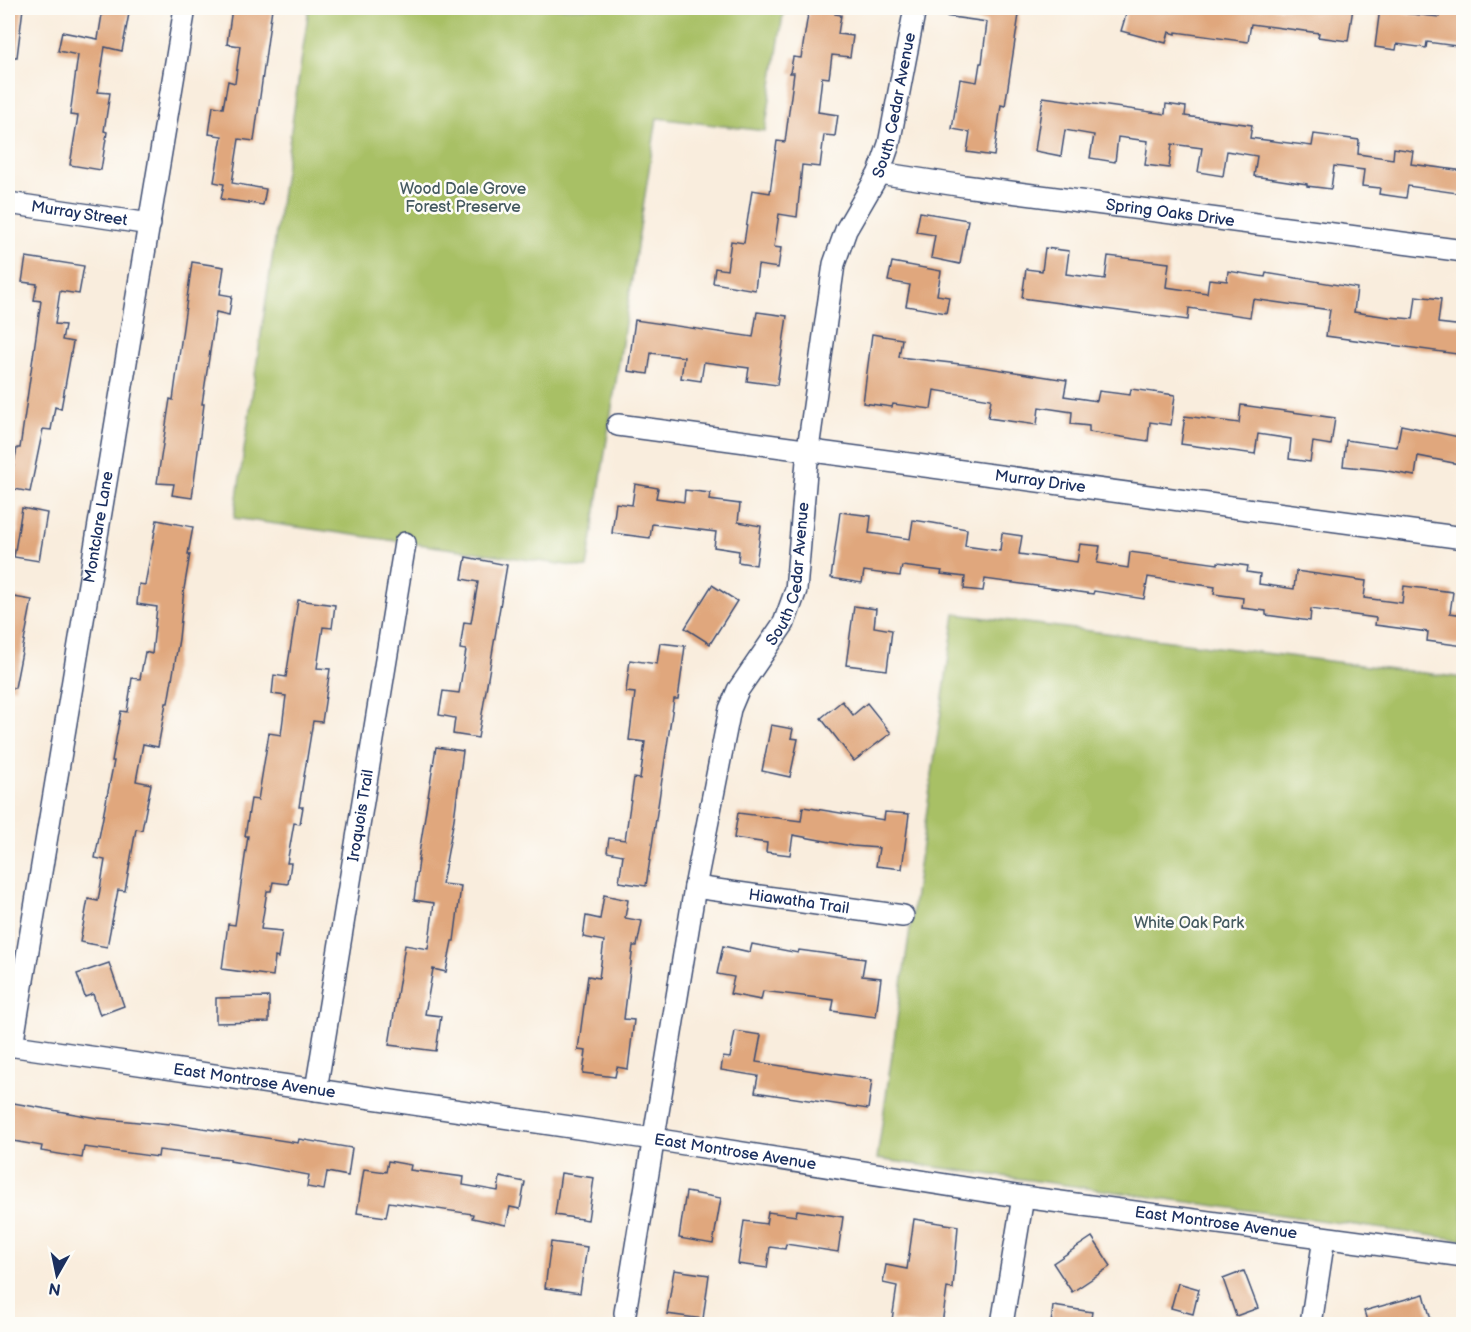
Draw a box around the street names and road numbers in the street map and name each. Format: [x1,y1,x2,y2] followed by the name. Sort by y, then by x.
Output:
[868,30,920,181] street label: South Cedar Avenue
[1105,195,1236,231] street label: Spring Oaks Drive
[30,197,129,230] street label: Murray Street
[994,466,1087,497] street label: Murray Drive
[80,469,117,584] street label: Montclare Lane
[762,501,813,649] street label: South Cedar Avenue
[344,768,377,863] street label: Iroquois Trail
[747,885,851,918] street label: Hiawatha Trail
[172,1060,337,1102] street label: East Montrose Avenue
[653,1130,818,1174] street label: East Montrose Avenue
[1134,1203,1299,1243] street label: East Montrose Avenue

